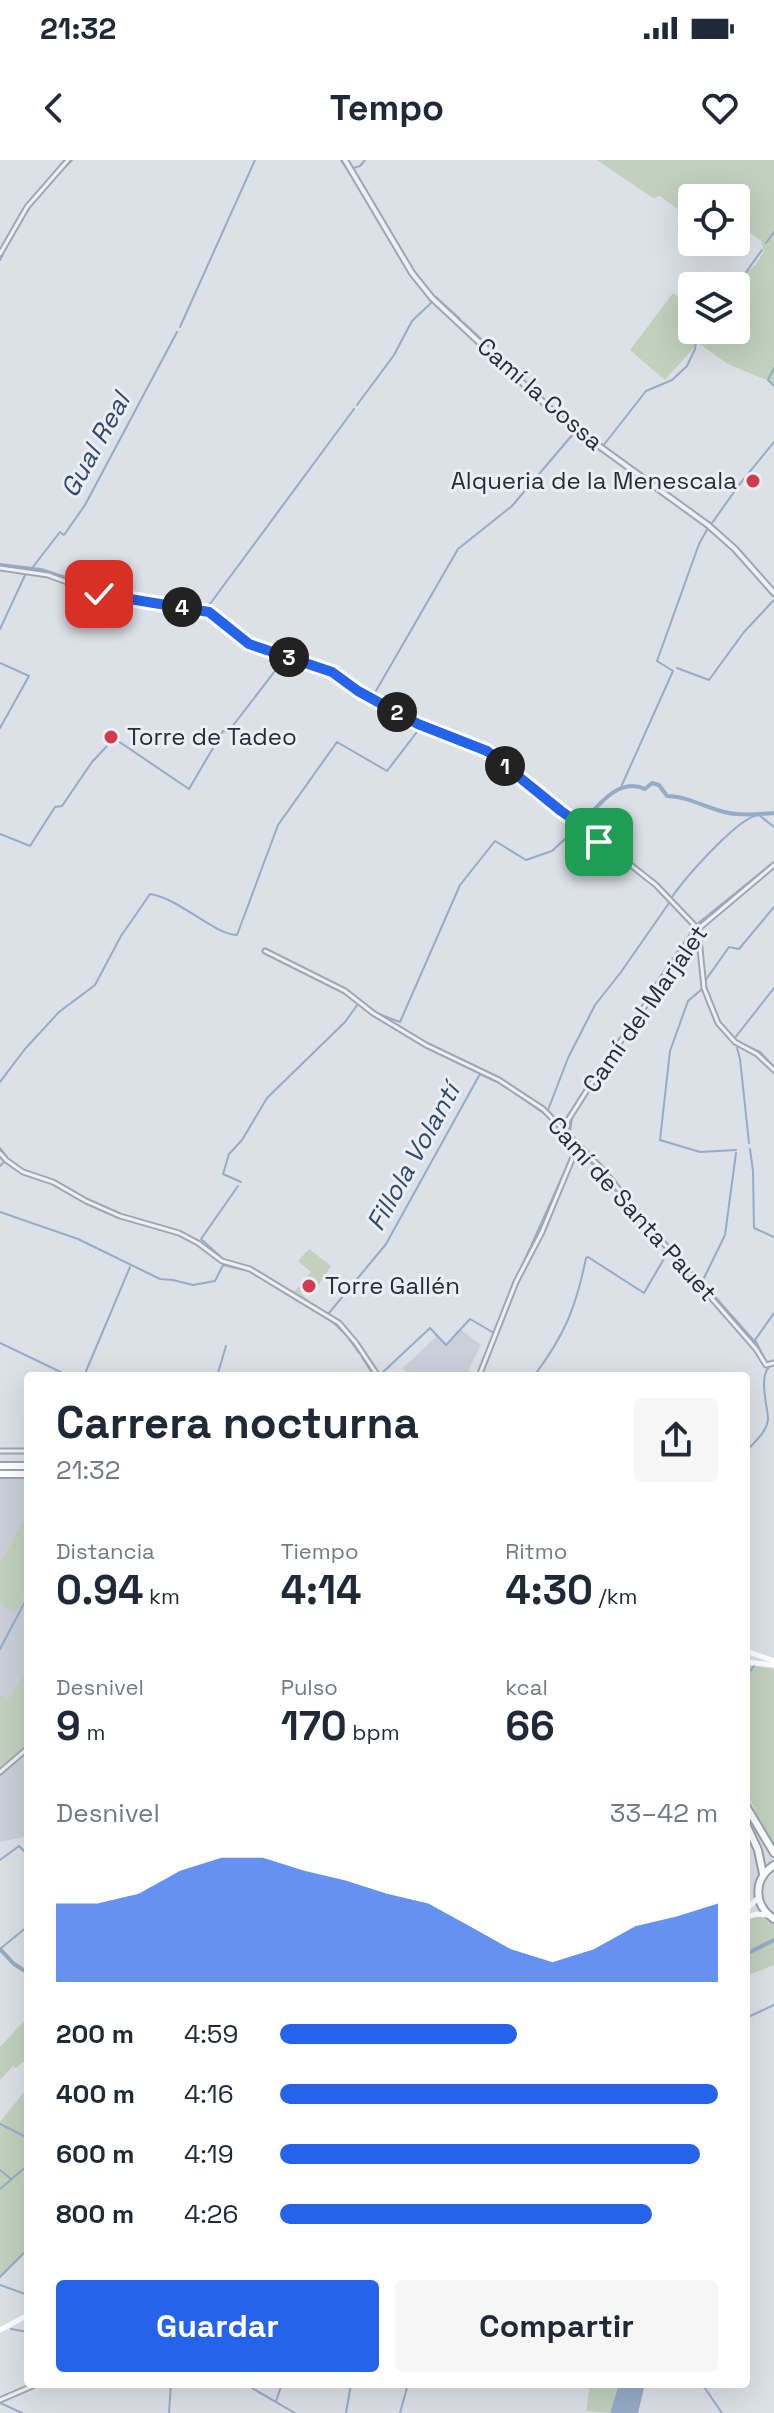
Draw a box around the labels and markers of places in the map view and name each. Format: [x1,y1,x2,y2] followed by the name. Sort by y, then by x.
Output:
[451,465,737,496] place label: Alqueria de la Menescala
[744,472,762,490] marker: Alqueria de la Menescala
[65,560,133,628] pin
[162,587,202,627] pin: 4
[269,637,309,677] pin: 3
[377,692,417,732] pin: 2
[127,721,297,752] place label: Torre de Tadeo
[102,728,120,746] marker: Torre de Tadeo
[485,746,525,786] pin: 1
[565,808,633,876] pin
[325,1270,460,1301] place label: Torre Gallén
[300,1277,318,1295] marker: Torre Gallén

